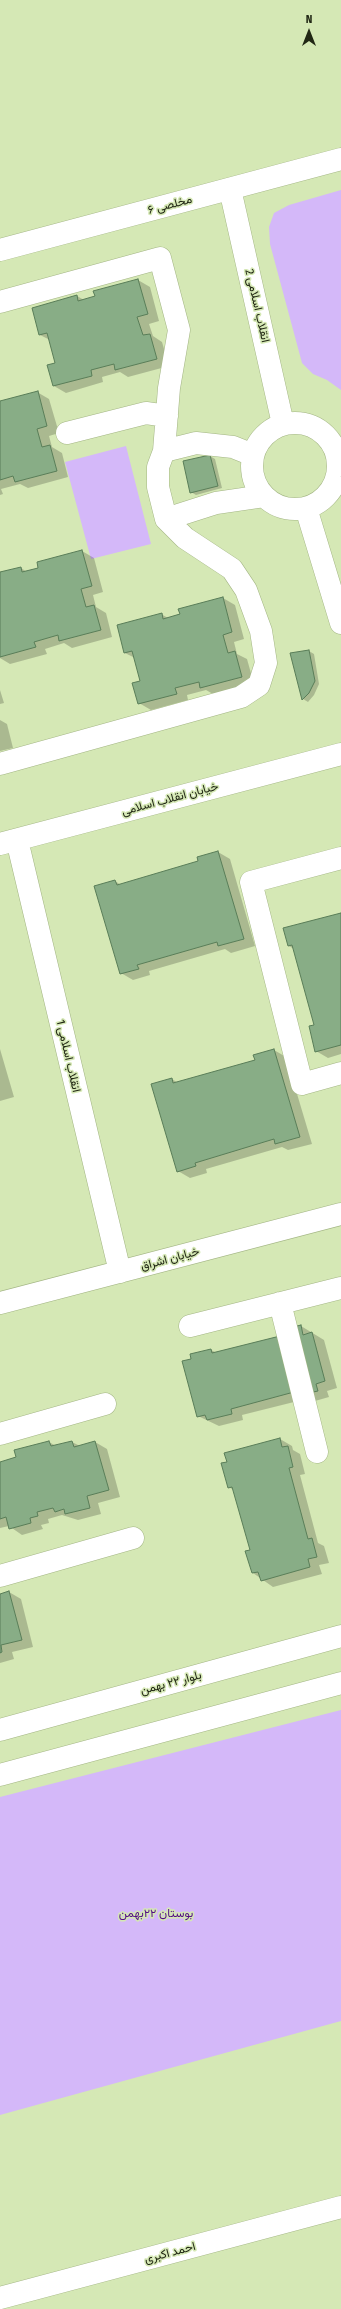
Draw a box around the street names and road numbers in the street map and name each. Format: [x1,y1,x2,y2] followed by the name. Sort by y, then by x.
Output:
[146,192,194,218] street label: مخلصی ۶
[242,268,272,344] street label: انقلاب اسلامی 2
[120,779,220,819] street label: خیابان انقلاب اسلامی
[53,1018,83,1094] street label: انقلاب اسلامی 1
[139,1244,201,1274] street label: خیابان اشراق
[139,1668,203,1698] street label: بلوار ۲۲ بهمن
[143,2239,197,2267] street label: احمد اکبری

